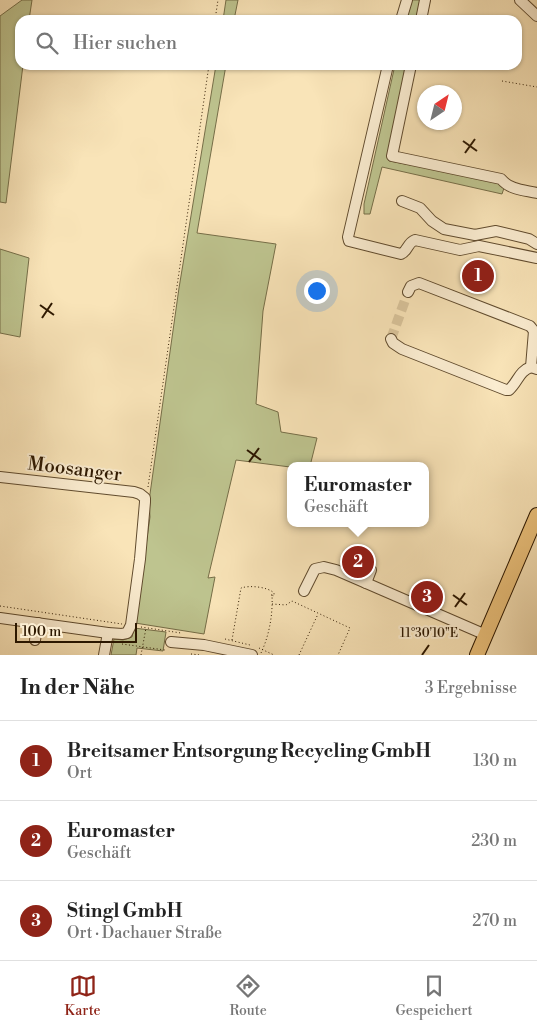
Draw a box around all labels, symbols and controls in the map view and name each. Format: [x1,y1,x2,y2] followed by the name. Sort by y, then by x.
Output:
[15,15,522,70] search box
[33,29,61,57] icon: search
[73,31,177,55] text: Hier suchen
[417,85,462,130] north arrow
[462,257,494,295] pin: 1
[304,278,330,304] your location
[26,451,123,487] street label: Moosanger
[287,462,429,527] popup
[304,473,412,497] text: Euromaster
[304,497,368,517] text: Geschäft
[342,543,374,581] pin: 2
[411,578,443,616] pin: 3
[15,620,138,643] scale bar
[22,623,61,641] text: 100 m
[400,626,458,641] text: 11°30'10"E
[20,675,135,701] text: In der Nähe
[425,678,517,698] text: 3 Ergebnisse
[67,739,431,763] text: Breitsamer Entsorgung Recycling GmbH
[32,751,40,771] text: 1
[473,751,517,771] text: 130 m
[67,763,93,783] text: Ort
[67,819,175,843] text: Euromaster
[31,831,41,851] text: 2
[471,831,517,851] text: 230 m
[67,843,132,863] text: Geschäft
[67,899,182,923] text: Stingl GmbH
[31,911,41,931] text: 3
[472,911,517,931] text: 270 m
[67,923,222,943] text: Ort · Dachauer Straße
[64,972,101,1020] tab: Karte
[229,972,267,1020] tab: Route
[396,972,473,1020] tab: Gespeichert

